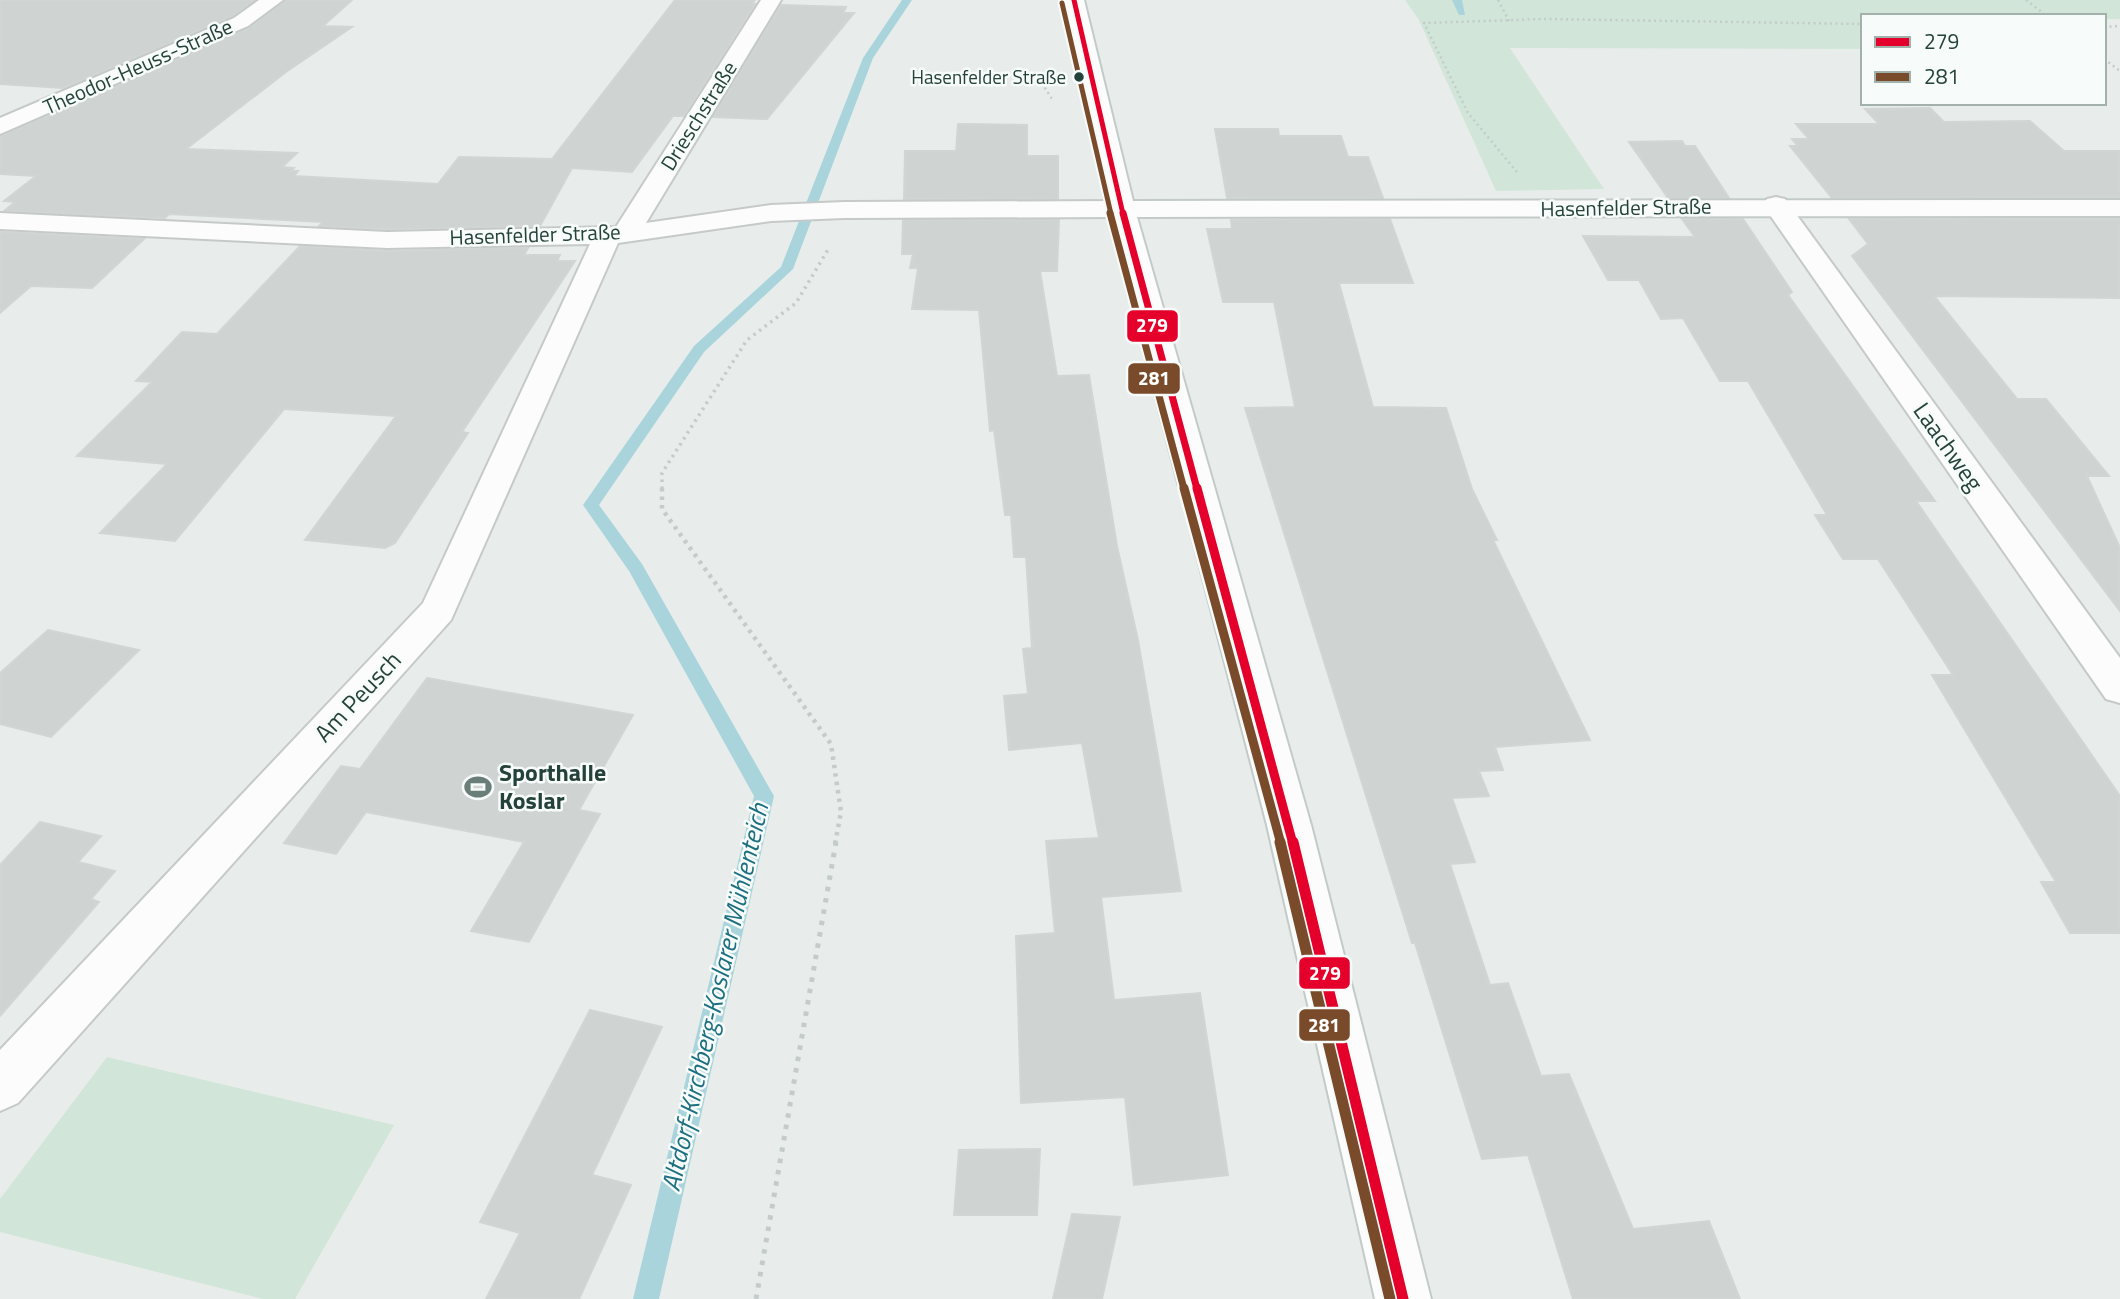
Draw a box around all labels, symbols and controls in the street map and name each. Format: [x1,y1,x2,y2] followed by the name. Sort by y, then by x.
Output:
[38,10,238,122] street label: Theodor-Heuss-Straße
[1861,14,2106,105] legend
[1924,25,1959,57] text: 279
[652,54,745,176] street label: Drieschstraße
[1924,60,1959,92] text: 281
[911,62,1066,91] place label: Hasenfelder Straße
[1072,70,1086,84] marker: Hasenfelder Straße
[1540,190,1712,224] street label: Hasenfelder Straße
[449,215,621,253] street label: Hasenfelder Straße
[1126,309,1179,343] line badge: 279
[1136,310,1168,339] text: 279
[1127,362,1181,395] line badge: 281
[1138,363,1170,392] text: 281
[1905,395,1993,498] street label: Laachweg
[306,643,409,750] street label: Am Peusch
[499,754,606,818] place label: Sporthalle Koslar
[463,772,493,802] sports icon: Sporthalle Koslar
[651,798,778,1195] water label: Altdorf-Kirchberg-Koslarer Mühlenteich
[1298,956,1351,990] line badge: 279
[1309,958,1341,987] text: 279
[1298,1008,1351,1042] line badge: 281
[1308,1010,1340,1039] text: 281

